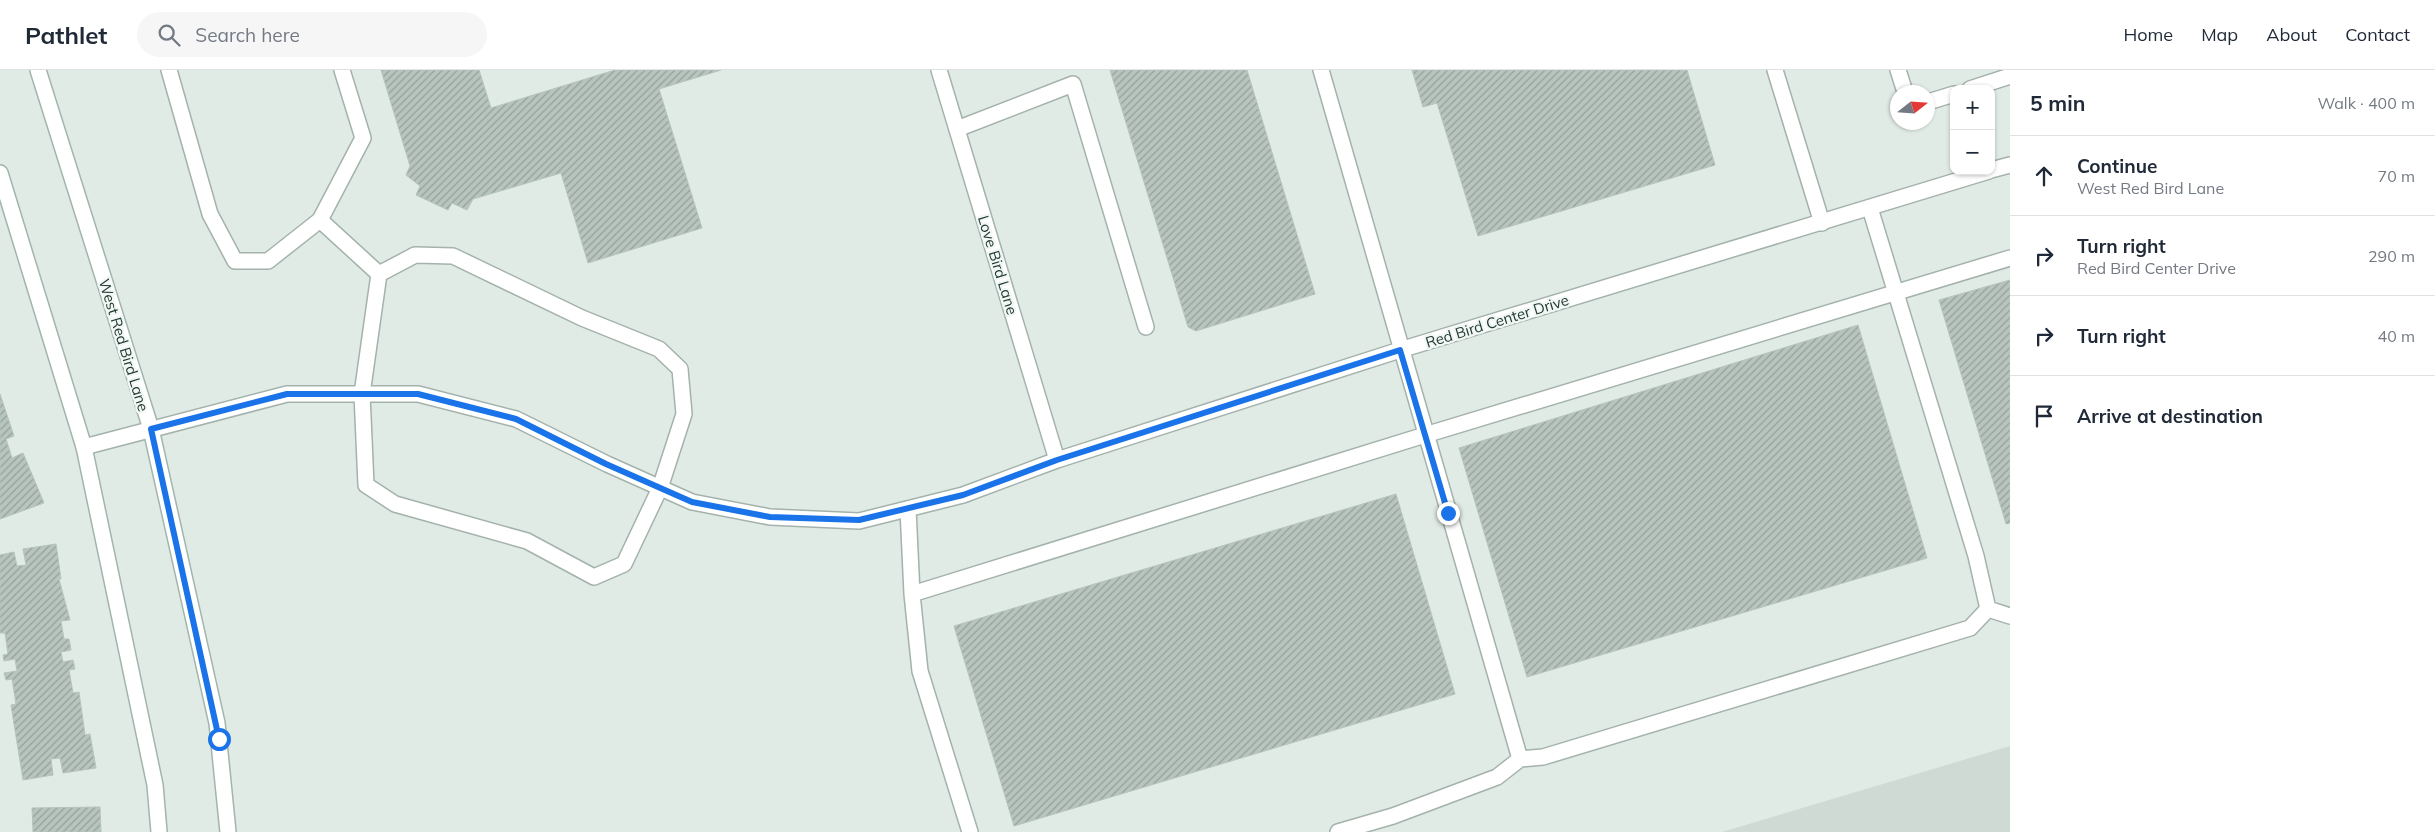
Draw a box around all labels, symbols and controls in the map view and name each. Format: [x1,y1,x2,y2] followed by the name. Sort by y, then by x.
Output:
[137,12,487,57] search box
[25,20,107,50] text: Pathlet
[155,21,183,49] icon: search
[195,23,300,47] text: Search here
[2123,23,2173,46] text: Home
[2201,23,2238,46] text: Map
[2266,23,2317,46] text: About
[2345,23,2410,46] text: Contact
[1890,85,1935,130] north arrow
[1950,85,1995,175] map controls
[1950,85,1995,130] button: +
[2030,90,2085,116] text: 5 min
[2317,93,2415,113] text: Walk · 400 m
[1950,130,1995,175] button: −
[2077,154,2157,178] text: Continue
[2030,162,2058,190] icon: ahead
[2378,166,2415,186] text: 70 m
[2077,178,2224,198] text: West Red Bird Lane
[974,213,1022,317] street label: Love Bird Lane
[2077,234,2166,258] text: Turn right
[2030,242,2058,270] icon: right
[2368,246,2415,266] text: 290 m
[2077,258,2236,278] text: Red Bird Center Drive
[95,276,153,414] street label: West Red Bird Lane
[1423,290,1571,352] street label: Red Bird Center Drive
[2030,322,2058,350] icon: right
[2077,324,2166,348] text: Turn right
[2378,326,2415,346] text: 40 m
[2030,402,2058,430] icon: arrive
[2077,404,2263,428] text: Arrive at destination
[1437,502,1460,525] route end
[208,728,231,751] route start

